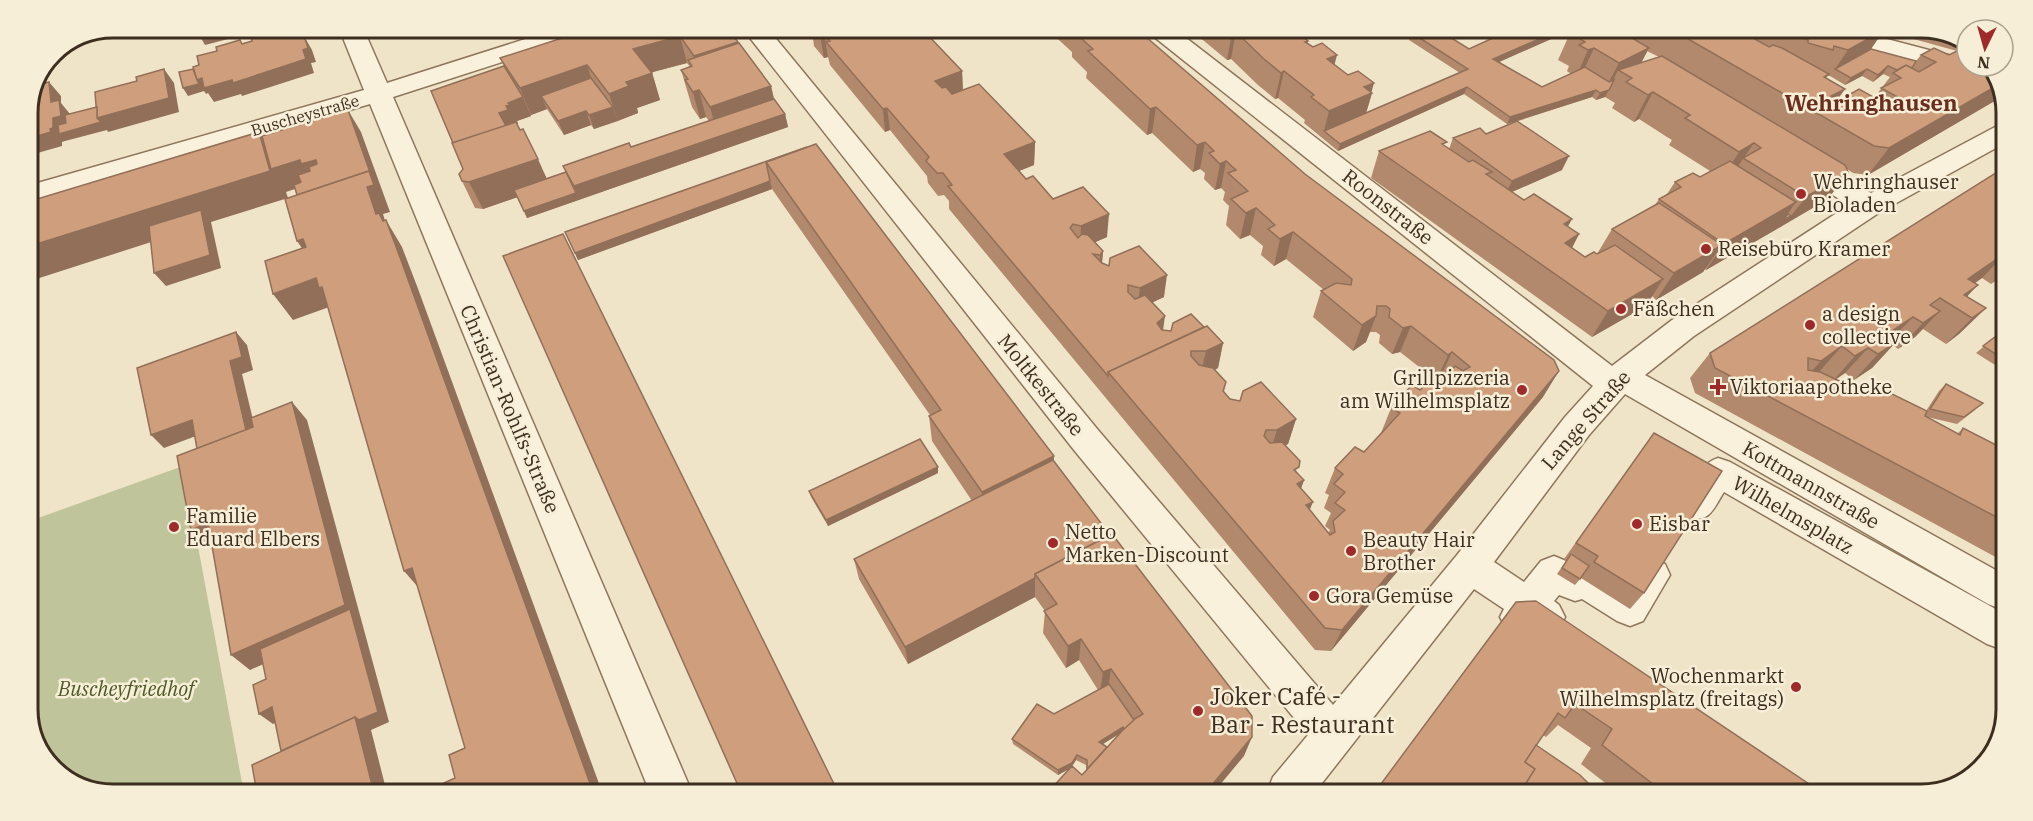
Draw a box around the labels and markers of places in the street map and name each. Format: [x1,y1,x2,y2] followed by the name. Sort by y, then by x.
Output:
[1813,168,1959,218] place label: Wehringhauser Bioladen
[1794,187,1808,201] marker: Wehringhauser Bioladen
[1718,235,1890,262] place label: Reisebüro Kramer
[1699,242,1713,256] marker: Reisebüro Kramer
[1633,295,1715,322] place label: Fäßchen
[1822,300,1911,350] place label: a design collective
[1614,302,1628,316] marker: Fäßchen
[1803,318,1817,332] marker: a design collective
[1340,364,1510,414] place label: Grillpizzeria am Wilhelmsplatz
[1730,373,1892,400] place label: Viktoriaapotheke
[1711,380,1725,394] marker: Viktoriaapotheke
[1515,383,1529,397] marker: Grillpizzeria am Wilhelmsplatz
[186,502,320,552] place label: Familie Eduard Elbers
[1649,510,1710,537] place label: Eisbar
[1630,517,1644,531] marker: Eisbar
[1065,518,1229,568] place label: Netto Marken-Discount
[167,520,181,534] marker: Familie Eduard Elbers
[1363,526,1475,576] place label: Beauty Hair Brother
[1046,536,1060,550] marker: Netto Marken-Discount
[1344,544,1358,558] marker: Beauty Hair Brother
[1326,582,1453,609] place label: Gora Gemüse
[1307,589,1321,603] marker: Gora Gemüse
[1559,662,1784,712] place label: Wochenmarkt Wilhelmsplatz (freitags)
[1210,680,1394,740] place label: Joker Café - Bar - Restaurant
[1789,680,1803,694] marker: Wochenmarkt Wilhelmsplatz (freitags)
[1191,704,1205,718] marker: Joker Café - Bar - Restaurant

